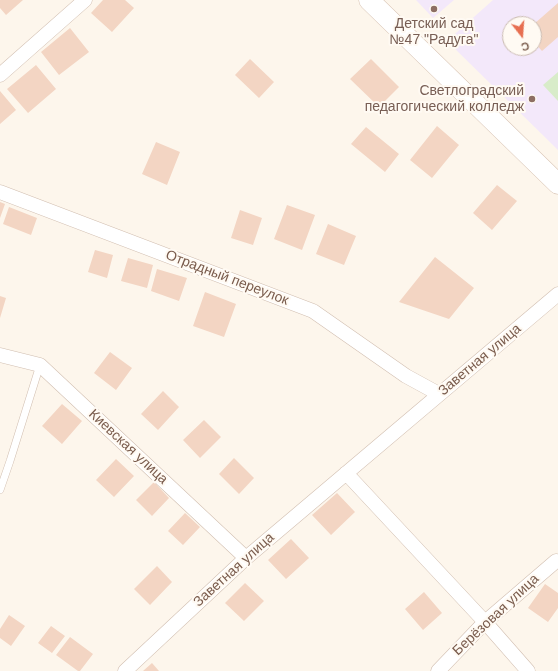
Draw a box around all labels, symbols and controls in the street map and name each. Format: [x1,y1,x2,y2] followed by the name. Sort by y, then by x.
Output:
[429,4,439,14] marker: Детский сад №47 "Радуга"
[390,16,478,48] place label: Детский сад №47 "Радуга"
[502,16,542,56] north arrow
[520,40,531,53] text: С
[365,83,524,116] place label: Светлоградский педагогический колледж
[527,94,537,104] marker: Светлоградский педагогический колледж
[163,247,291,309] street label: Отрадный переулок
[435,321,525,399] street label: Заветная улица
[85,406,171,488] street label: Киевская улица
[190,529,278,611] street label: Заветная улица
[449,571,543,659] street label: Берёзовая улица

